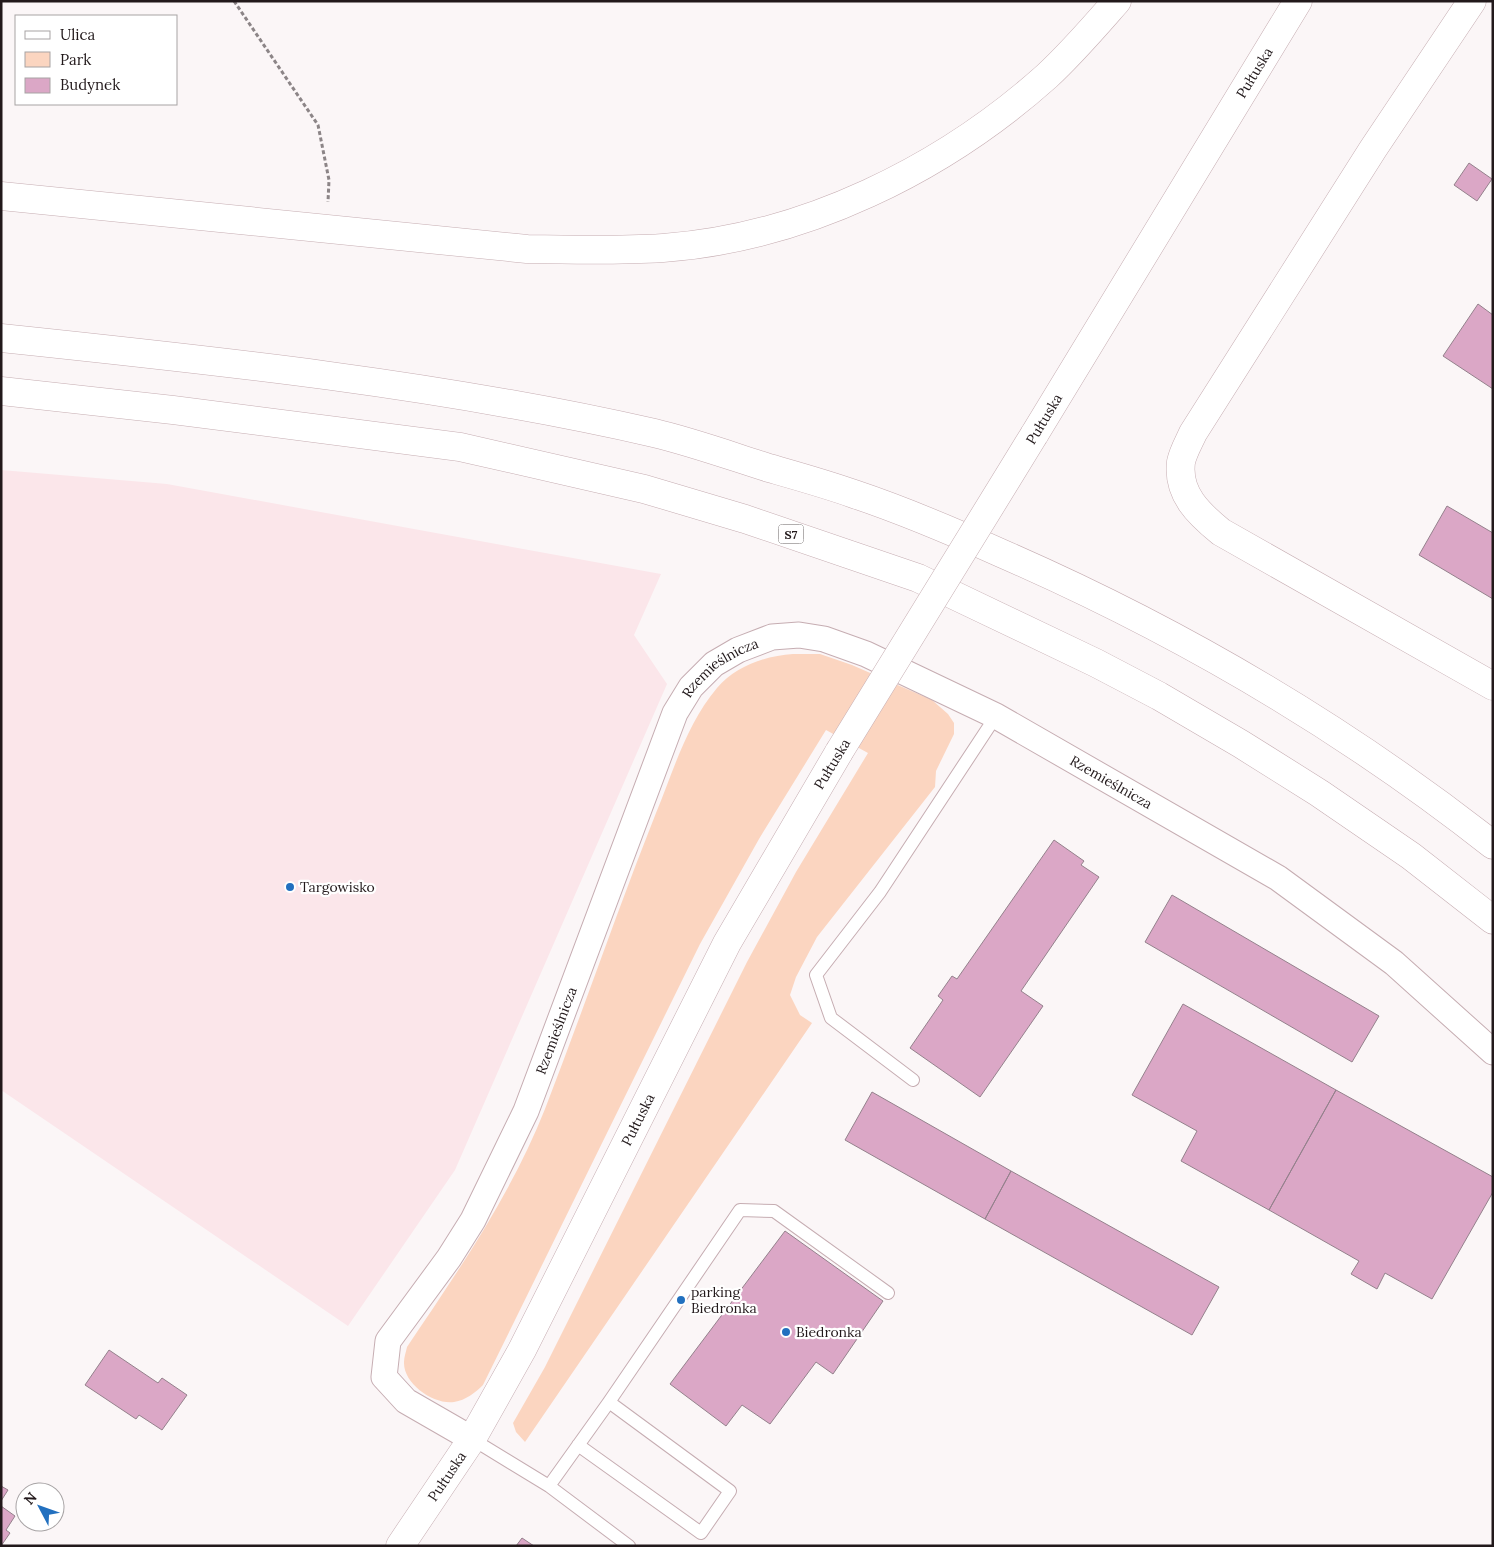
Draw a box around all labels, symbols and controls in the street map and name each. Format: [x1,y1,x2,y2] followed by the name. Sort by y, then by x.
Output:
[15,15,178,105] legend
[60,25,96,44] text: Ulica
[1232,44,1277,101] street label: Pułtuska
[60,50,91,69] text: Park
[60,75,120,94] text: Budynek
[1022,390,1066,448] street label: Pułtuska
[778,524,804,544] road number: S7
[678,634,761,701] street label: Rzemieślnicza
[810,735,854,793] street label: Pułtuska
[1067,751,1155,813] street label: Rzemieślnicza
[300,878,375,896] place label: Targowisko
[284,881,296,893] marker: Targowisko
[532,984,581,1077] street label: Rzemieślnicza
[617,1091,659,1149] street label: Pułtuska
[691,1283,757,1317] place label: parking Biedronka
[675,1294,687,1306] marker: parking Biedronka
[796,1323,862,1341] place label: Biedronka
[780,1326,792,1338] marker: Biedronka
[424,1448,470,1505] street label: Pułtuska
[15,1482,65,1532] north arrow
[20,1488,41,1508] text: N

